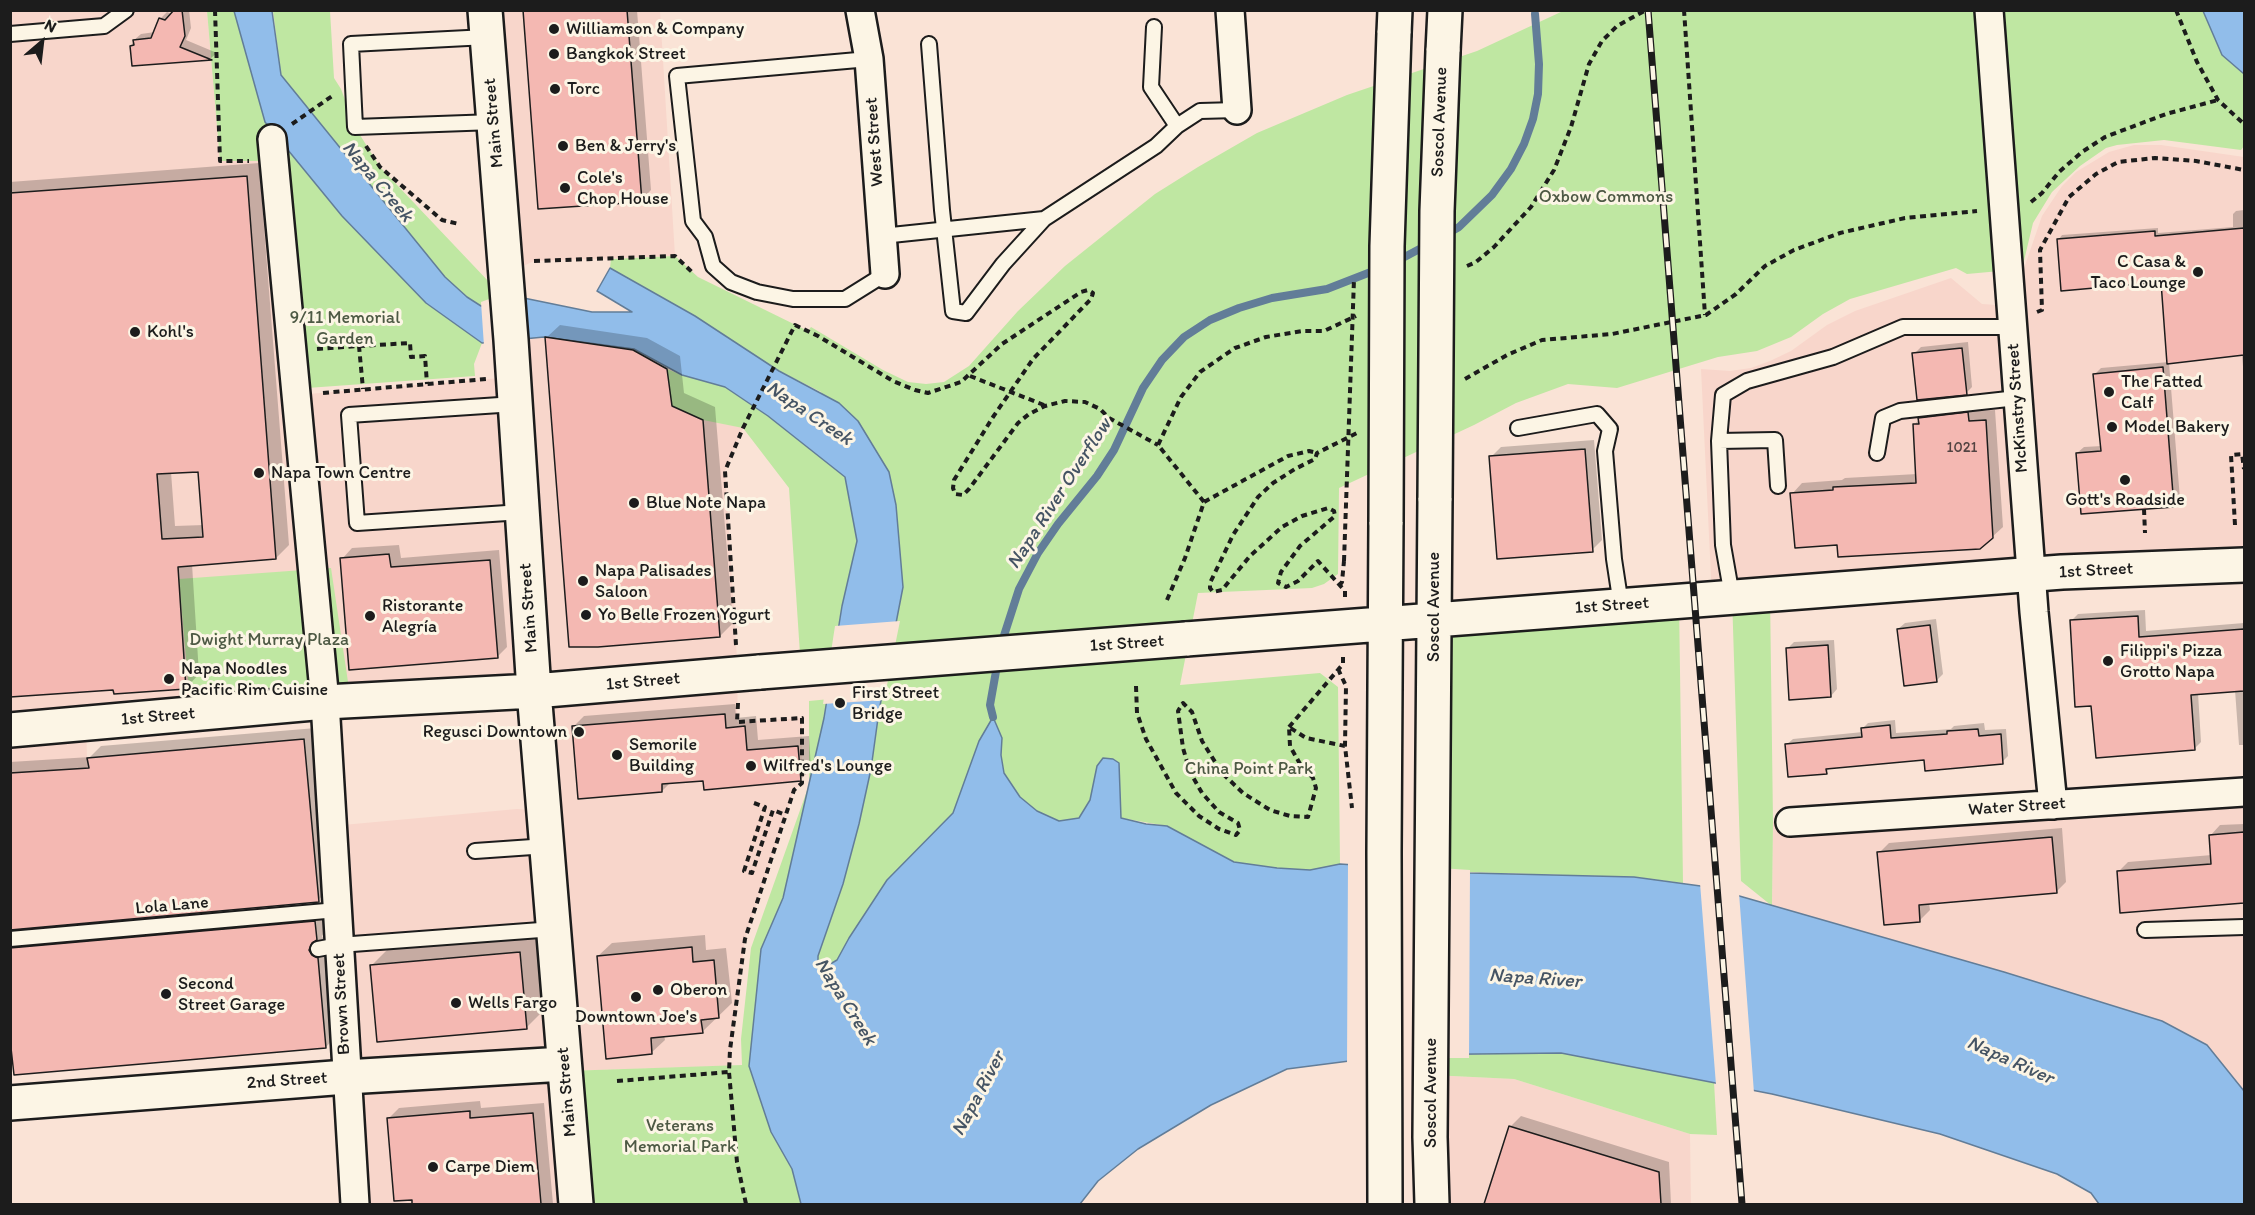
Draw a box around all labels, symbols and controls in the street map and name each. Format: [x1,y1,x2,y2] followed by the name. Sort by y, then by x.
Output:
[12,12,72,72] north arrow
[41,15,60,37] text: N
[566,18,744,40] place label: Williamson & Company
[547,22,561,36] marker: Williamson & Company
[566,43,686,65] place label: Bangkok Street
[547,47,561,61] marker: Bangkok Street
[1427,67,1453,177] street label: Soscol Avenue
[479,77,509,169] street label: Main Street
[567,78,600,100] place label: Torc
[548,82,562,96] marker: Torc
[861,96,889,188] street label: West Street
[575,135,676,157] place label: Ben & Jerry's
[336,136,418,228] water label: Napa Creek
[556,139,570,153] marker: Ben & Jerry's
[577,167,669,210] place label: Cole's Chop House
[558,181,572,195] marker: Cole's Chop House
[1539,186,1673,208] park label: Oxbow Commons
[2091,251,2186,294] place label: C Casa & Taco Lounge
[2191,265,2205,279] marker: C Casa & Taco Lounge
[290,307,400,350] park label: 9/11 Memorial Garden
[147,321,194,343] place label: Kohl's
[128,325,142,339] marker: Kohl's
[2003,342,2033,474] street label: McKinstry Street
[2121,371,2203,413] place label: The Fatted Calf
[761,376,857,452] water label: Napa Creek
[2102,385,2116,399] marker: The Fatted Calf
[1002,414,1118,574] water label: Napa River Overflow
[2124,416,2229,438] place label: Model Bakery
[2105,420,2119,434] marker: Model Bakery
[1946,439,1978,457] house number: 1021
[271,462,411,484] place label: Napa Town Centre
[252,466,266,480] marker: Napa Town Centre
[2118,473,2132,487] marker: Gott's Roadside
[2065,489,2185,511] place label: Gott's Roadside
[646,492,766,514] place label: Blue Note Napa
[627,496,641,510] marker: Blue Note Napa
[1423,552,1445,662] street label: Soscol Avenue
[2058,558,2134,584] street label: 1st Street
[595,560,711,602] place label: Napa Palisades Saloon
[515,562,543,654] street label: Main Street
[576,574,590,588] marker: Napa Palisades Saloon
[1574,593,1650,619] street label: 1st Street
[382,595,463,638] place label: Ristorante Alegría
[598,604,771,626] place label: Yo Belle Frozen Yogurt
[579,608,593,622] marker: Yo Belle Frozen Yogurt
[363,609,377,623] marker: Ristorante Alegría
[189,629,349,651] park label: Dwight Murray Plaza
[1089,631,1165,657] street label: 1st Street
[2120,640,2222,682] place label: Filippi's Pizza Grotto Napa
[2101,654,2115,668] marker: Filippi's Pizza Grotto Napa
[181,658,328,700] place label: Napa Noodles Pacific Rim Cuisine
[605,668,681,696] street label: 1st Street
[162,672,176,686] marker: Napa Noodles Pacific Rim Cuisine
[852,682,939,724] place label: First Street Bridge
[833,696,847,710] marker: First Street Bridge
[120,703,196,731] street label: 1st Street
[423,721,567,743] place label: Regusci Downtown
[572,725,586,739] marker: Regusci Downtown
[629,734,697,777] place label: Semorile Building
[610,748,624,762] marker: Semorile Building
[763,755,892,777] place label: Wilfred's Lounge
[1185,758,1313,780] park label: China Point Park
[744,759,758,773] marker: Wilfred's Lounge
[1967,793,2067,821] street label: Water Street
[134,892,210,920] street label: Lola Lane
[329,952,355,1056] street label: Brown Street
[809,954,881,1050] water label: Napa Creek
[1488,964,1582,994] water label: Napa River
[178,973,285,1016] place label: Second Street Garage
[670,979,727,1001] place label: Oberon
[651,983,665,997] marker: Oberon
[159,987,173,1001] marker: Second Street Garage
[629,990,643,1004] marker: Downtown Joe's
[468,992,557,1014] place label: Wells Fargo
[449,996,463,1010] marker: Wells Fargo
[575,1006,697,1028] place label: Downtown Joe's
[1963,1031,2057,1091] water label: Napa River
[1420,1038,1442,1148] street label: Soscol Avenue
[552,1046,582,1138] street label: Main Street
[947,1048,1011,1140] water label: Napa River
[246,1067,328,1095] street label: 2nd Street
[624,1115,736,1158] park label: Veterans Memorial Park
[445,1156,535,1178] place label: Carpe Diem
[426,1160,440,1174] marker: Carpe Diem

